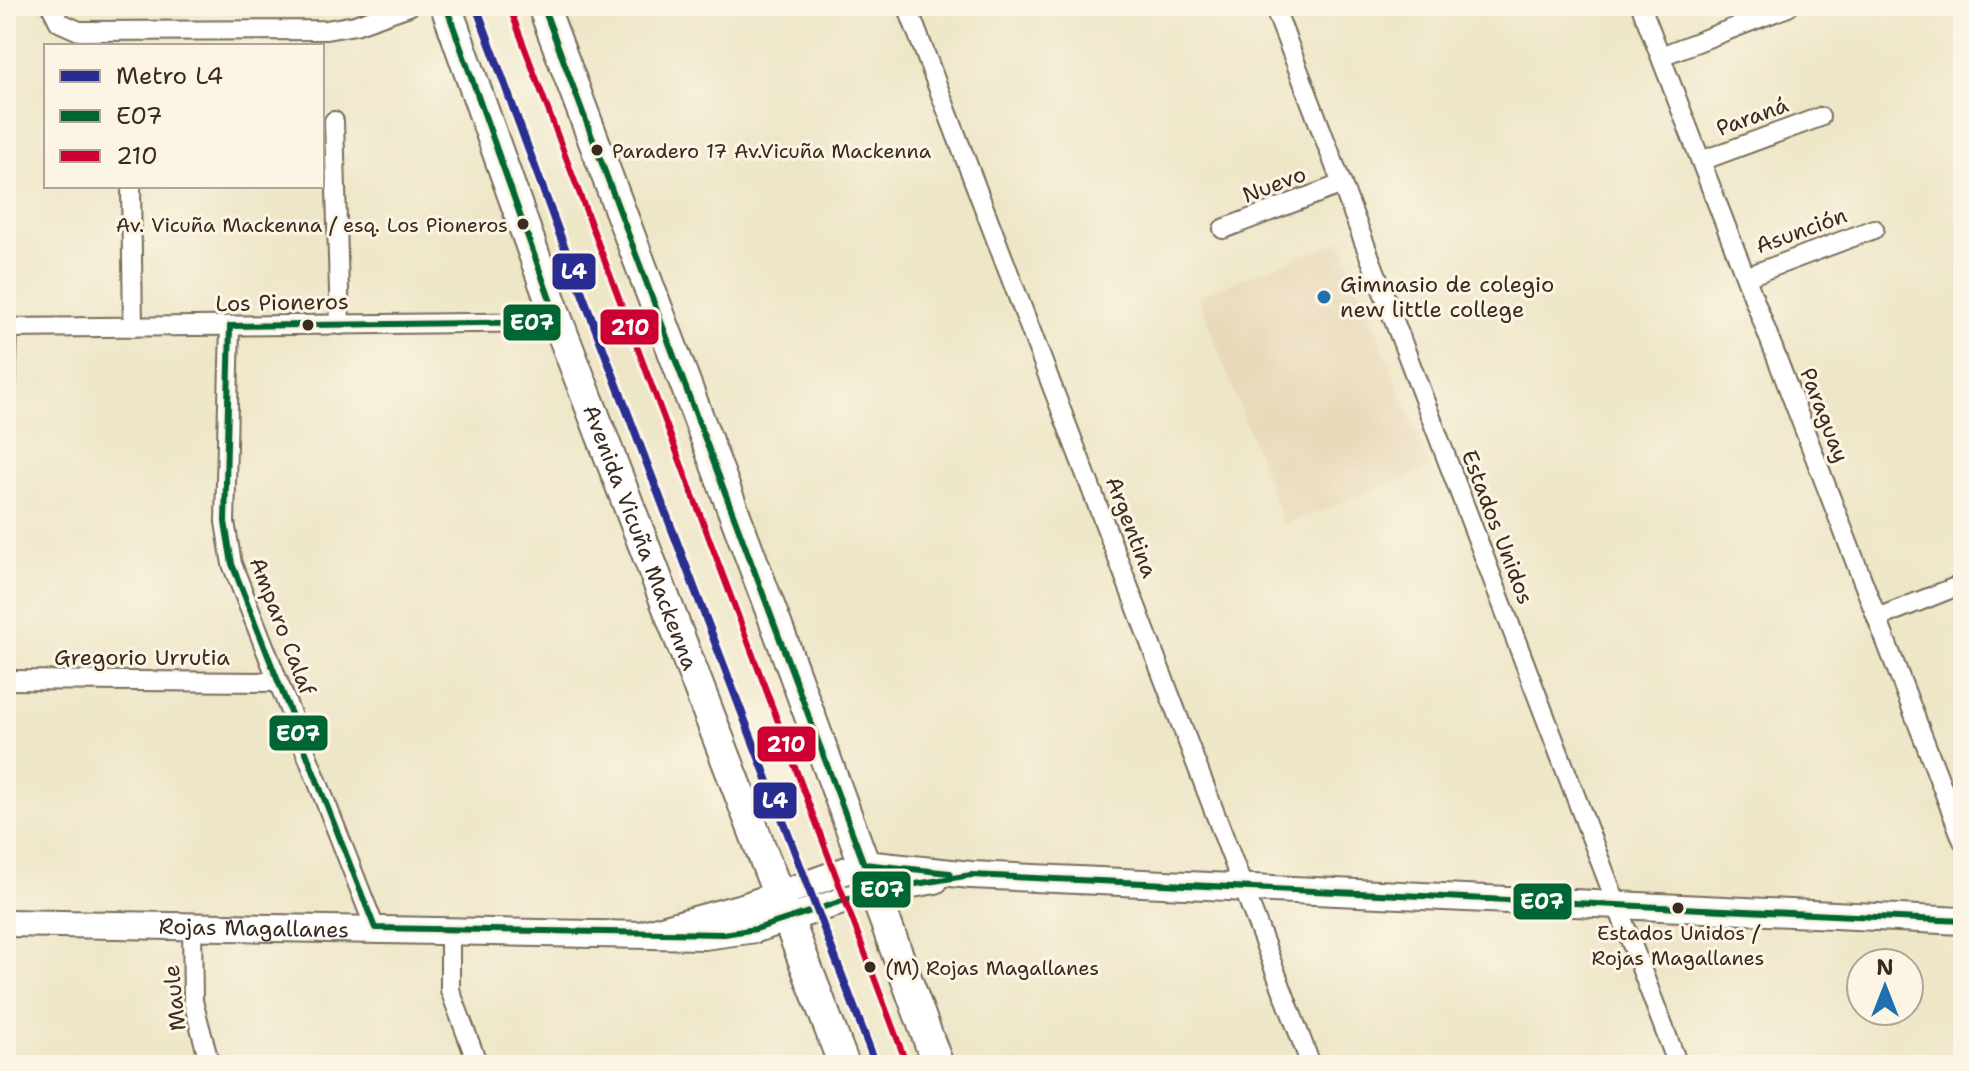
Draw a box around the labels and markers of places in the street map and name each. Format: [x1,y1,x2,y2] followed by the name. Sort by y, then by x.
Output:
[612,138,932,164] place label: Paradero 17 Av.Vicuña Mackenna
[589,142,605,158] marker: Paradero 17 Av.Vicuña Mackenna
[116,212,508,238] place label: Av. Vicuña Mackenna / esq. Los Pioneros
[515,216,531,232] marker: Av. Vicuña Mackenna / esq. Los Pioneros
[1340,270,1554,324] place label: Gimnasio de colegio new little college
[1315,288,1333,306] marker: Gimnasio de colegio new little college
[300,317,316,333] unlabelled marker
[1670,900,1686,916] marker: Estados Unidos / Rojas Magallanes
[1592,920,1764,971] place label: Estados Unidos / Rojas Magallanes
[885,955,1099,981] place label: (M) Rojas Magallanes
[862,959,878,975] marker: (M) Rojas Magallanes

